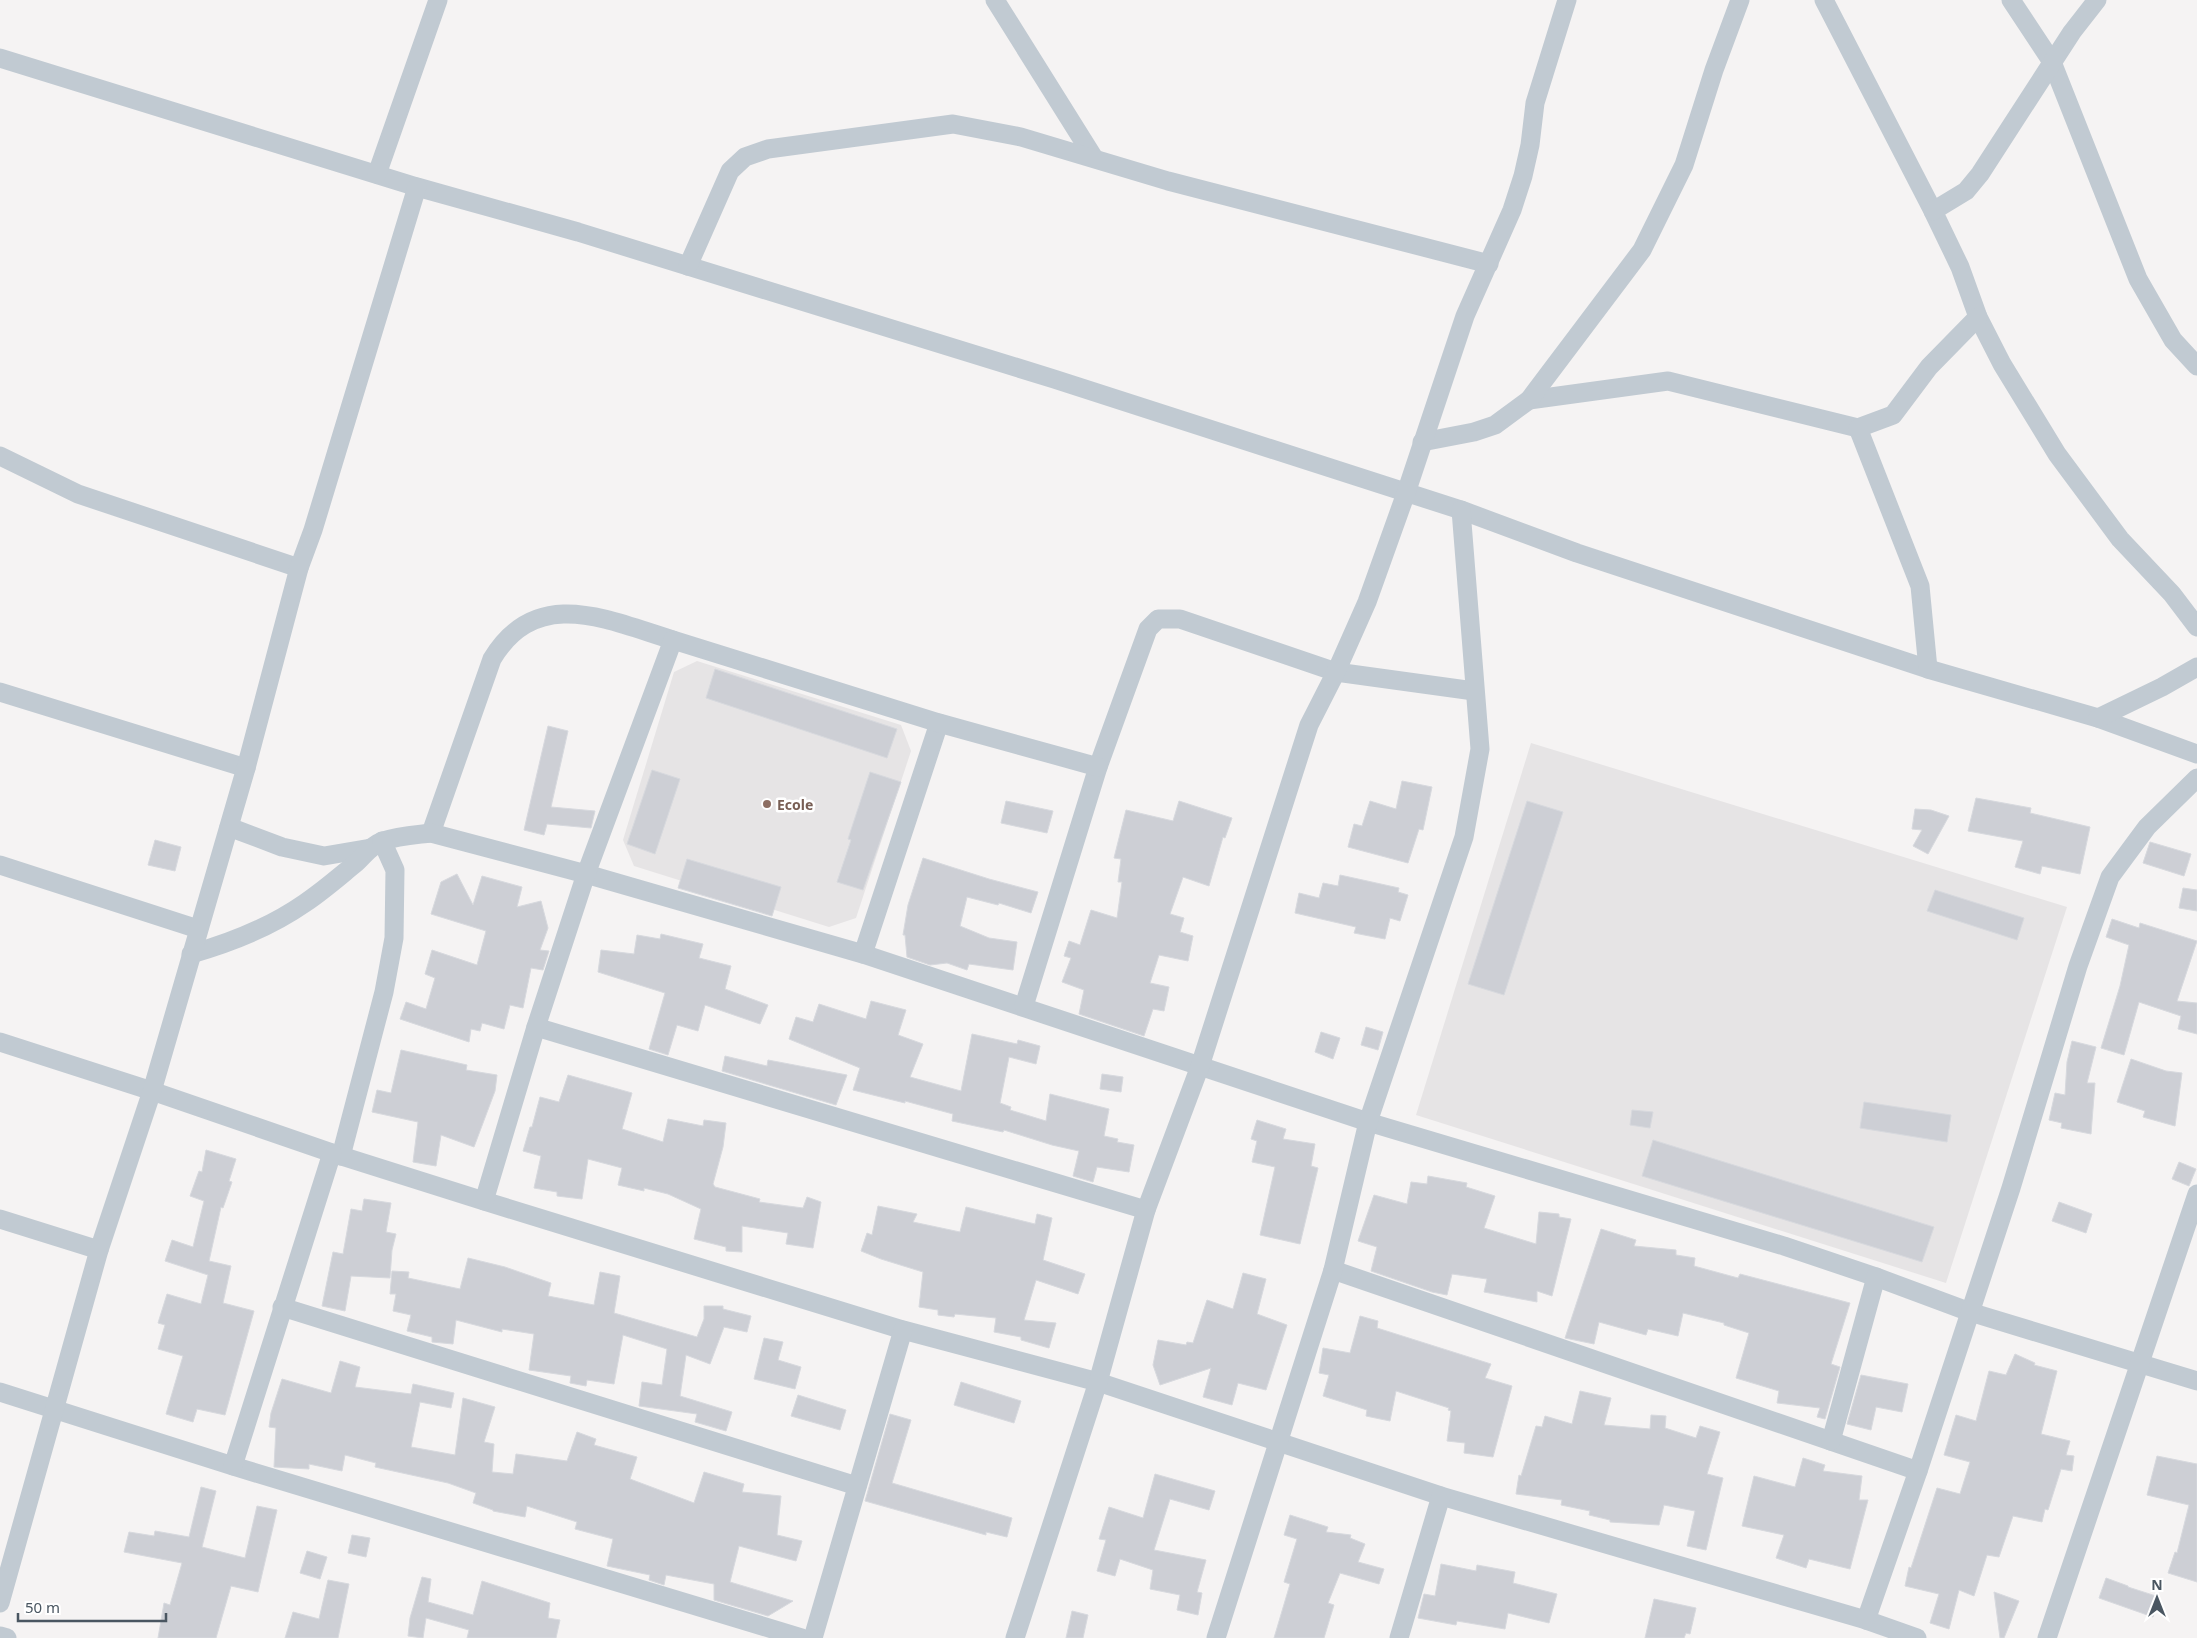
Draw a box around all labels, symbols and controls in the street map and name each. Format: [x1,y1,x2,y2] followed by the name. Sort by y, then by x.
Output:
[777,795,813,814] place label: Ecole
[761,798,773,810] marker: Ecole
[2132,1573,2182,1623] north arrow
[2151,1575,2163,1594] text: N
[18,1590,165,1622] scale bar
[25,1597,60,1617] text: 50 m

